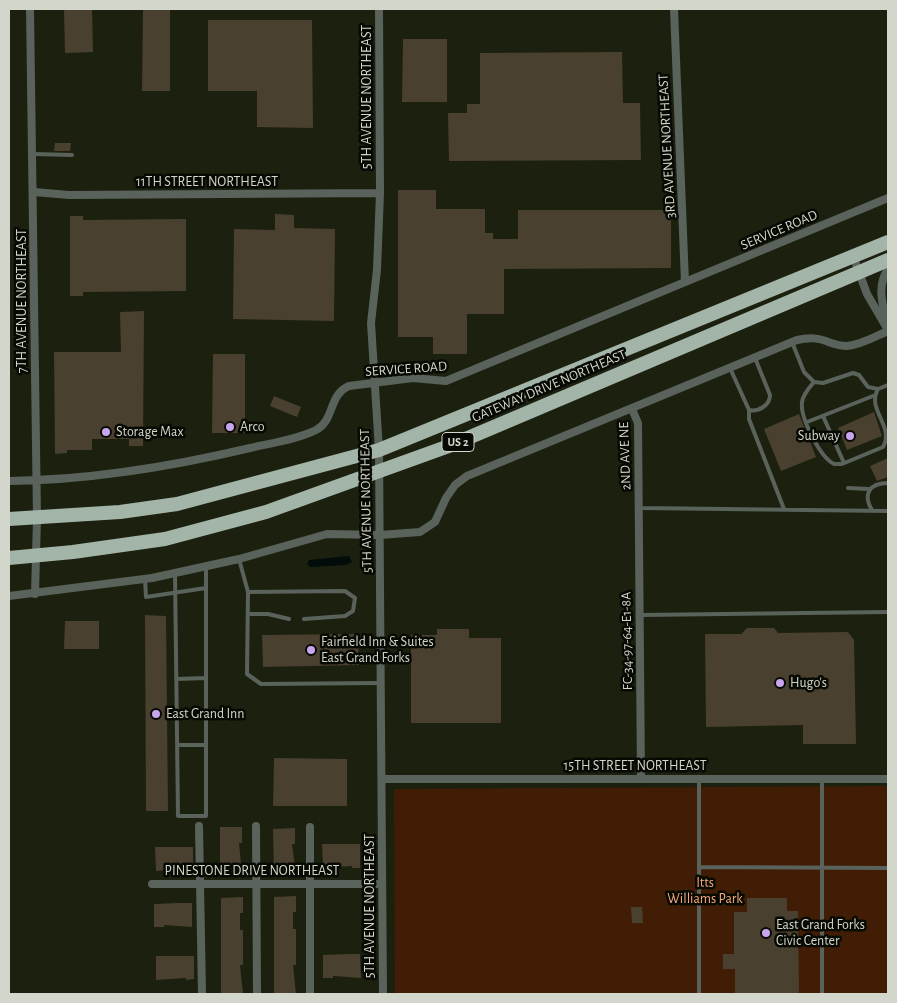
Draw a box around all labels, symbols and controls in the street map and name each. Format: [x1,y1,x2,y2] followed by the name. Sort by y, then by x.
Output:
[359,25,375,169] street label: 5TH AVENUE NORTHEAST
[655,73,679,219] street label: 3RD AVENUE NORTHEAST
[136,174,278,190] street label: 11TH STREET NORTHEAST
[738,206,820,254] street label: SERVICE ROAD
[14,229,30,373] street label: 7TH AVENUE NORTHEAST
[469,346,629,426] street label: GATEWAY DRIVE NORTHEAST
[365,358,447,380] street label: SERVICE ROAD
[240,419,265,435] place label: Arco
[224,421,236,433] marker: Arco
[615,422,635,490] street label: 2ND AVE NE
[116,424,184,440] place label: Storage Max
[100,426,112,438] marker: Storage Max
[798,428,840,444] place label: Subway
[356,429,376,573] street label: 5TH AVENUE NORTHEAST
[844,430,856,442] marker: Subway
[442,432,474,452] road number: US 2
[618,592,636,690] street label: FC-34-97-64-E1-8A
[321,634,434,666] place label: Fairfield Inn & Suites East Grand Forks
[305,644,317,656] marker: Fairfield Inn & Suites East Grand Forks
[790,675,827,691] place label: Hugo's
[774,677,786,689] marker: Hugo's
[166,706,244,722] place label: East Grand Inn
[150,708,162,720] marker: East Grand Inn
[563,758,707,774] street label: 15TH STREET NORTHEAST
[362,834,378,978] street label: 5TH AVENUE NORTHEAST
[165,863,339,879] street label: PINESTONE DRIVE NORTHEAST
[667,875,743,908] park label: Itts Williams Park
[776,917,865,950] place label: East Grand Forks Civic Center
[760,927,772,939] marker: East Grand Forks Civic Center

